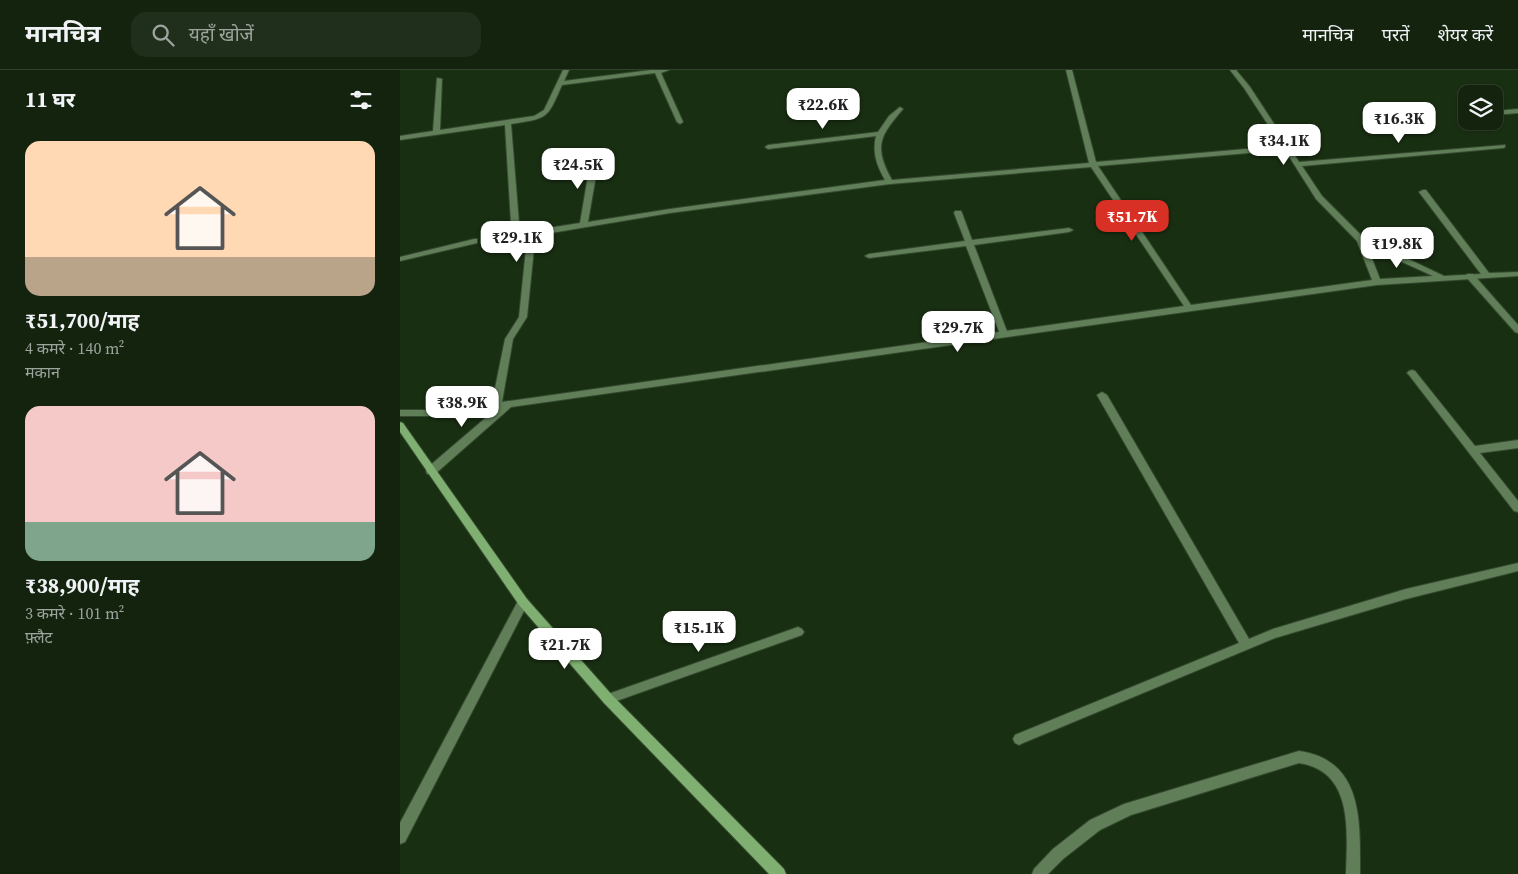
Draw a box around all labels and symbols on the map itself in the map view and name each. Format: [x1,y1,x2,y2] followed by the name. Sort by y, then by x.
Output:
[782,88,864,130] pin: ₹22.6K
[1358,102,1440,144] pin: ₹16.3K
[1243,124,1325,166] pin: ₹34.1K
[537,148,619,190] pin: ₹24.5K
[1091,200,1173,242] pin: ₹51.7K
[476,220,558,263] pin: ₹29.1K
[1356,226,1438,269] pin: ₹19.8K
[917,310,999,353] pin: ₹29.7K
[421,386,503,428] pin: ₹38.9K
[658,610,740,653] pin: ₹15.1K
[524,628,606,670] pin: ₹21.7K

